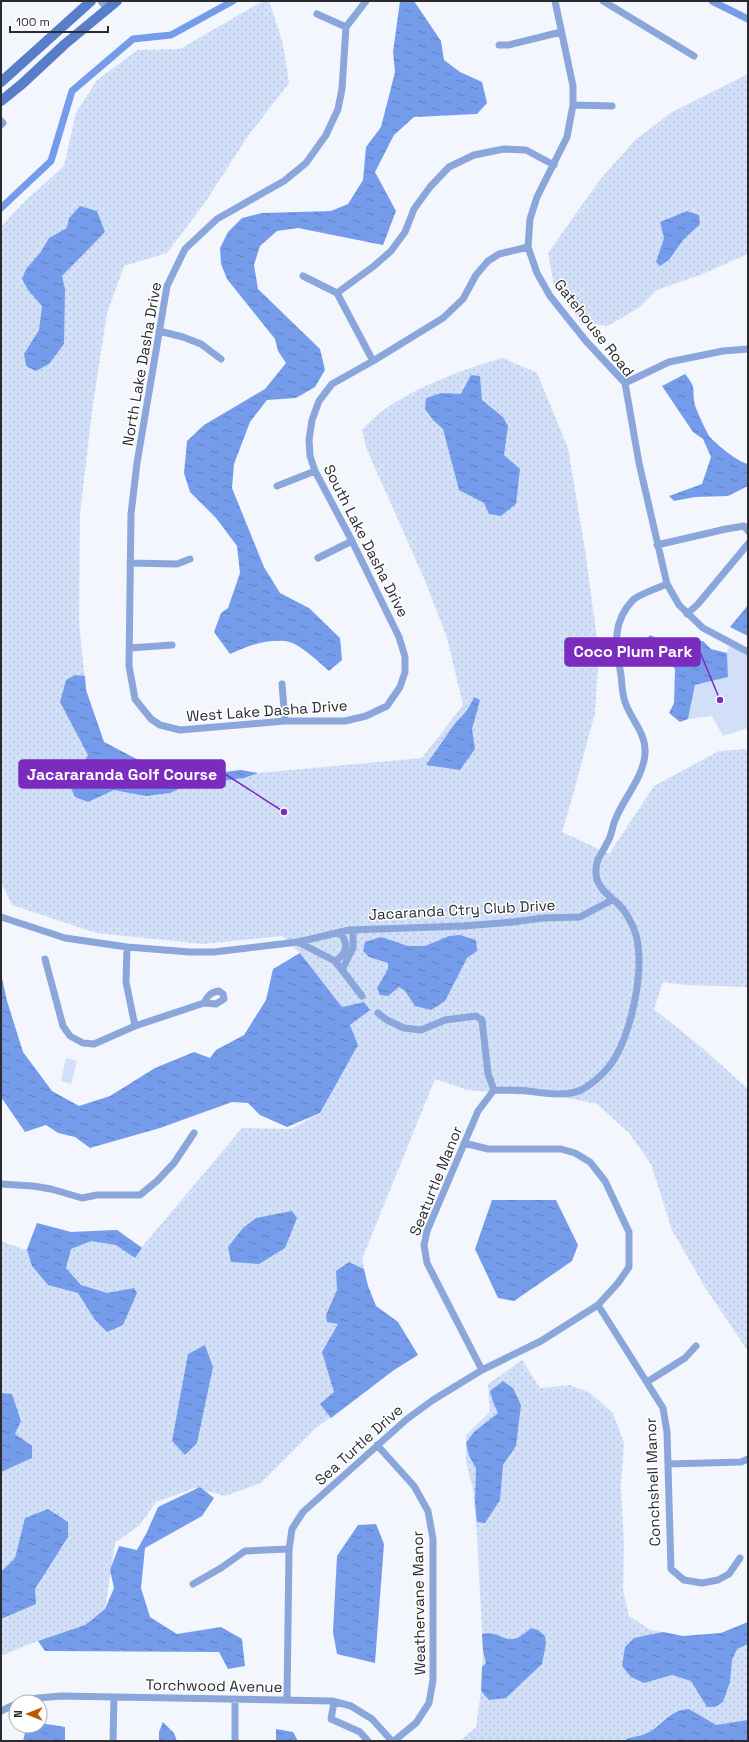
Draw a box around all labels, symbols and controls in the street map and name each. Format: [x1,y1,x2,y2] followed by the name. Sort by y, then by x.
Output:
[10,8,108,34] scale bar
[16,14,50,30] text: 100 m
[550,275,638,380] street label: Gatehouse Road
[118,280,165,447] street label: North Lake Dasha Drive
[320,461,413,620] street label: South Lake Dasha Drive
[565,638,700,666] callout: Coco Plum Park
[574,641,692,662] text: Coco Plum Park
[186,695,348,726] street label: West Lake Dasha Drive
[19,760,225,788] callout: Jacararanda Golf Course
[27,764,217,785] text: Jacararanda Golf Course
[368,895,556,924] street label: Jacaranda Ctry Club Drive
[405,1123,466,1239] street label: Seaturtle Manor
[311,1400,407,1489] street label: Sea Turtle Drive
[641,1417,664,1547] street label: Conchshell Manor
[408,1530,429,1676] street label: Weathervane Manor
[145,1675,283,1696] street label: Torchwood Avenue
[8,1694,48,1734] north arrow
[11,1710,25,1718] text: N

